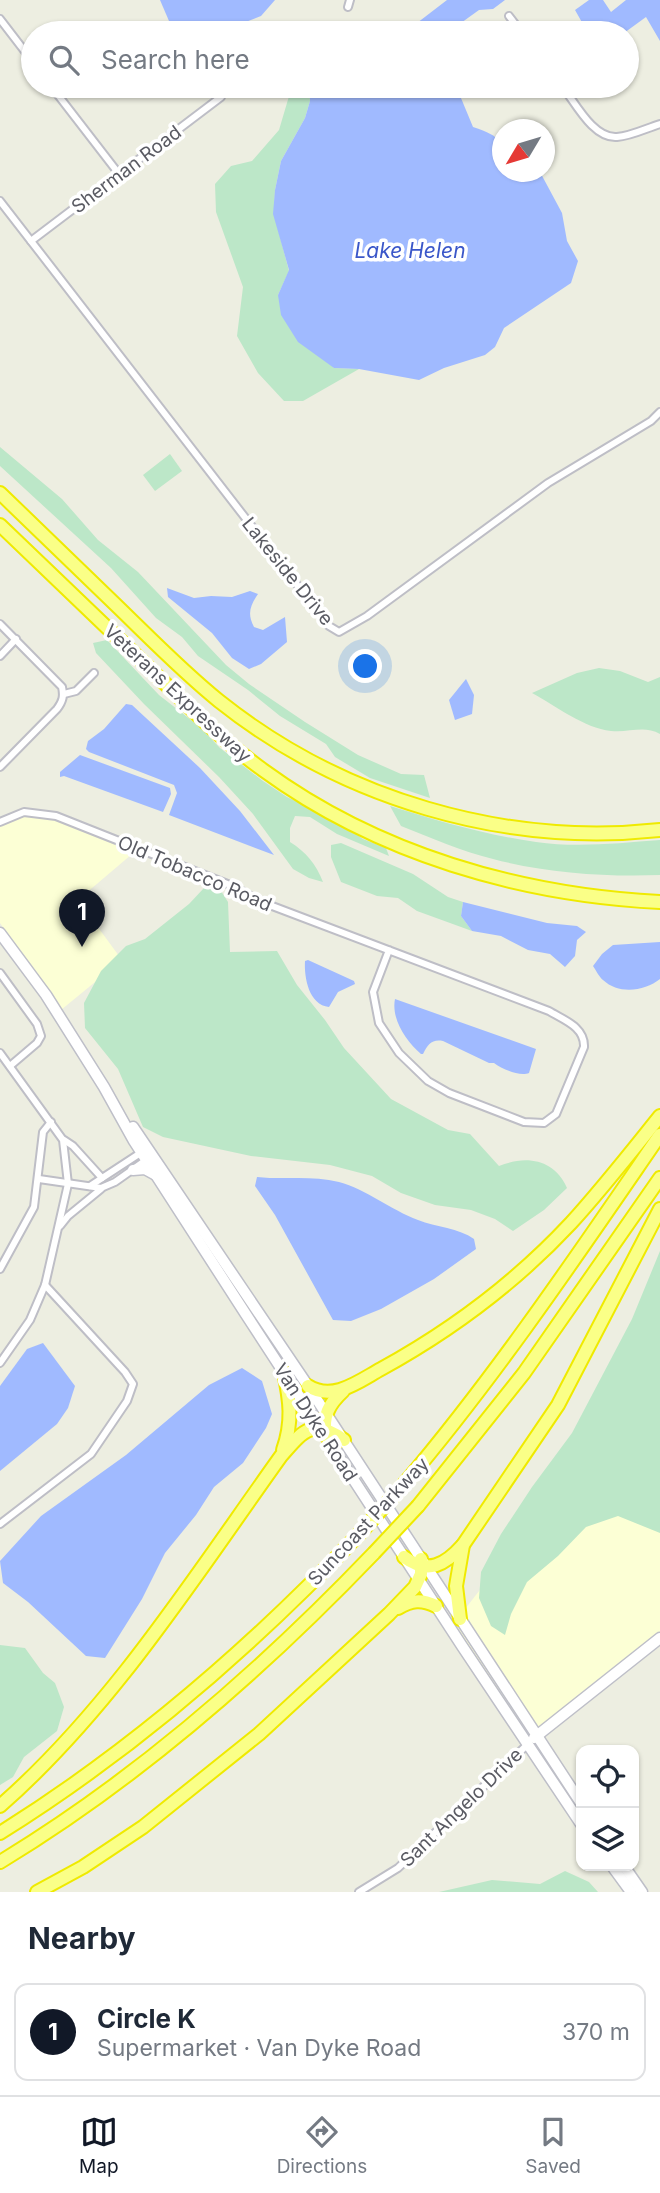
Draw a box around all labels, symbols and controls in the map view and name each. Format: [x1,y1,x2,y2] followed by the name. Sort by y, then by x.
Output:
[21,21,639,98] search box
[45,41,83,79] icon: search
[101,44,250,75] text: Search here
[492,119,555,182] north arrow
[67,121,186,218] street label: Sherman Road
[354,238,466,263] water label: Lake Helen
[237,513,338,630] street label: Lakeside Drive
[99,619,256,768] street label: Veterans Expressway
[348,649,382,683] your location
[114,831,275,916] street label: Old Tobacco Road
[59,889,105,947] pin: 1
[269,1359,362,1486] street label: Van Dyke Road
[303,1452,434,1590] street label: Suncoast Parkway
[395,1743,527,1872] street label: Sant Angelo Drive
[576,1745,639,1871] map controls
[576,1745,639,1808] button: locate
[576,1808,639,1871] button: layers
[28,1920,136,1956] text: Nearby
[97,2003,196,2034] text: Circle K
[48,2018,58,2046] text: 1
[562,2018,630,2046] text: 370 m
[97,2034,421,2062] text: Supermarket · Van Dyke Road
[79,2113,119,2178] tab: Map
[277,2113,367,2178] tab: Directions
[525,2113,581,2178] tab: Saved

